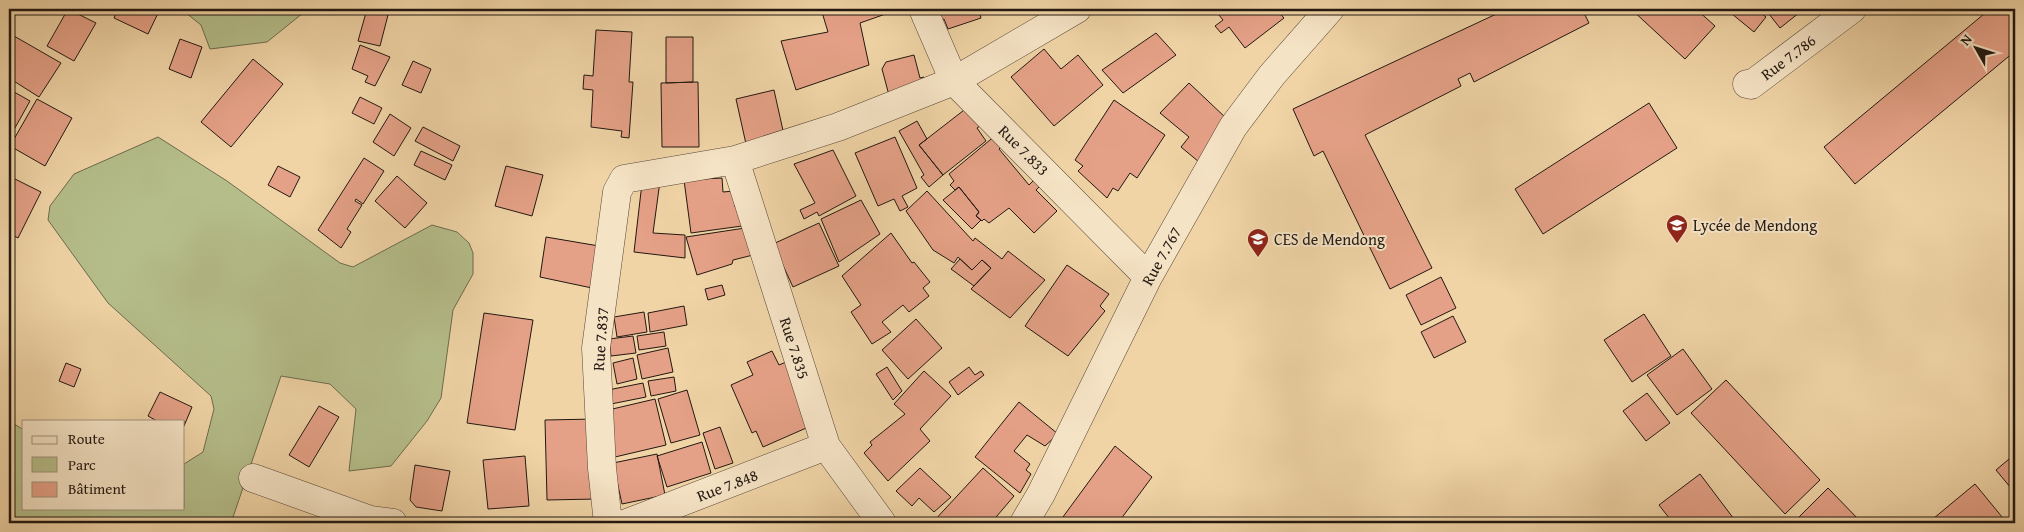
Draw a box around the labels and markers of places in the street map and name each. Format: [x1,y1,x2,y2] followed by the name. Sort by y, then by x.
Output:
[1665,213,1689,244] school or university icon: Lycée de Mendong
[1693,213,1817,237] place label: Lycée de Mendong
[1246,227,1270,258] school or university icon: CES de Mendong
[1274,227,1385,251] place label: CES de Mendong

